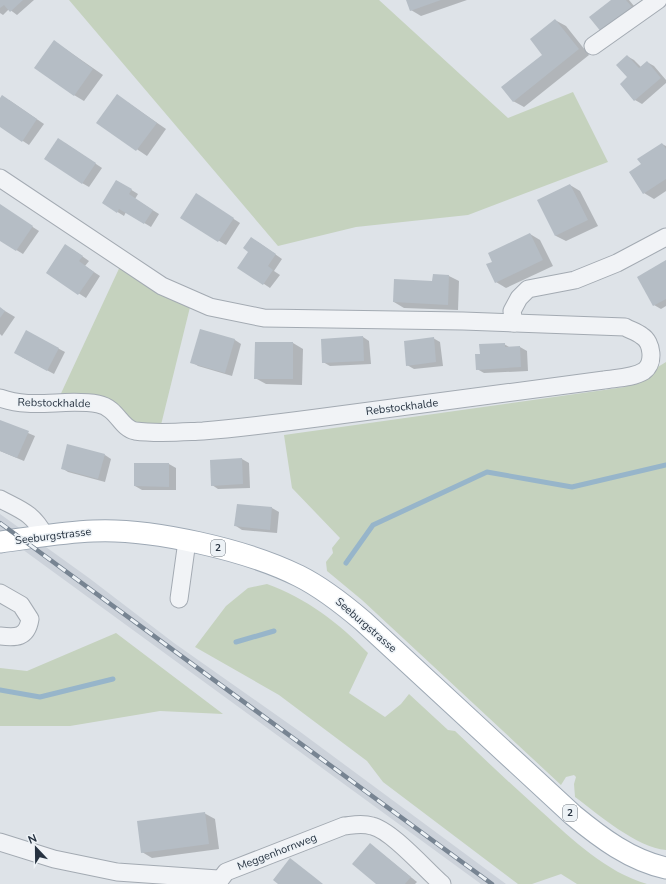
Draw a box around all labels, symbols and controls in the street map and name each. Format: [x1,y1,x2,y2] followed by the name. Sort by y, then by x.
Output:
[17,395,91,411] street label: Rebstockhalde
[365,395,439,419] street label: Rebstockhalde
[14,524,92,548] street label: Seeburgstrasse
[211,540,225,556] road number: 2
[332,594,400,656] street label: Seeburgstrasse
[563,805,577,821] road number: 2
[16,828,56,868] north arrow
[235,830,319,874] street label: Meggenhornweg
[26,831,39,848] text: N

